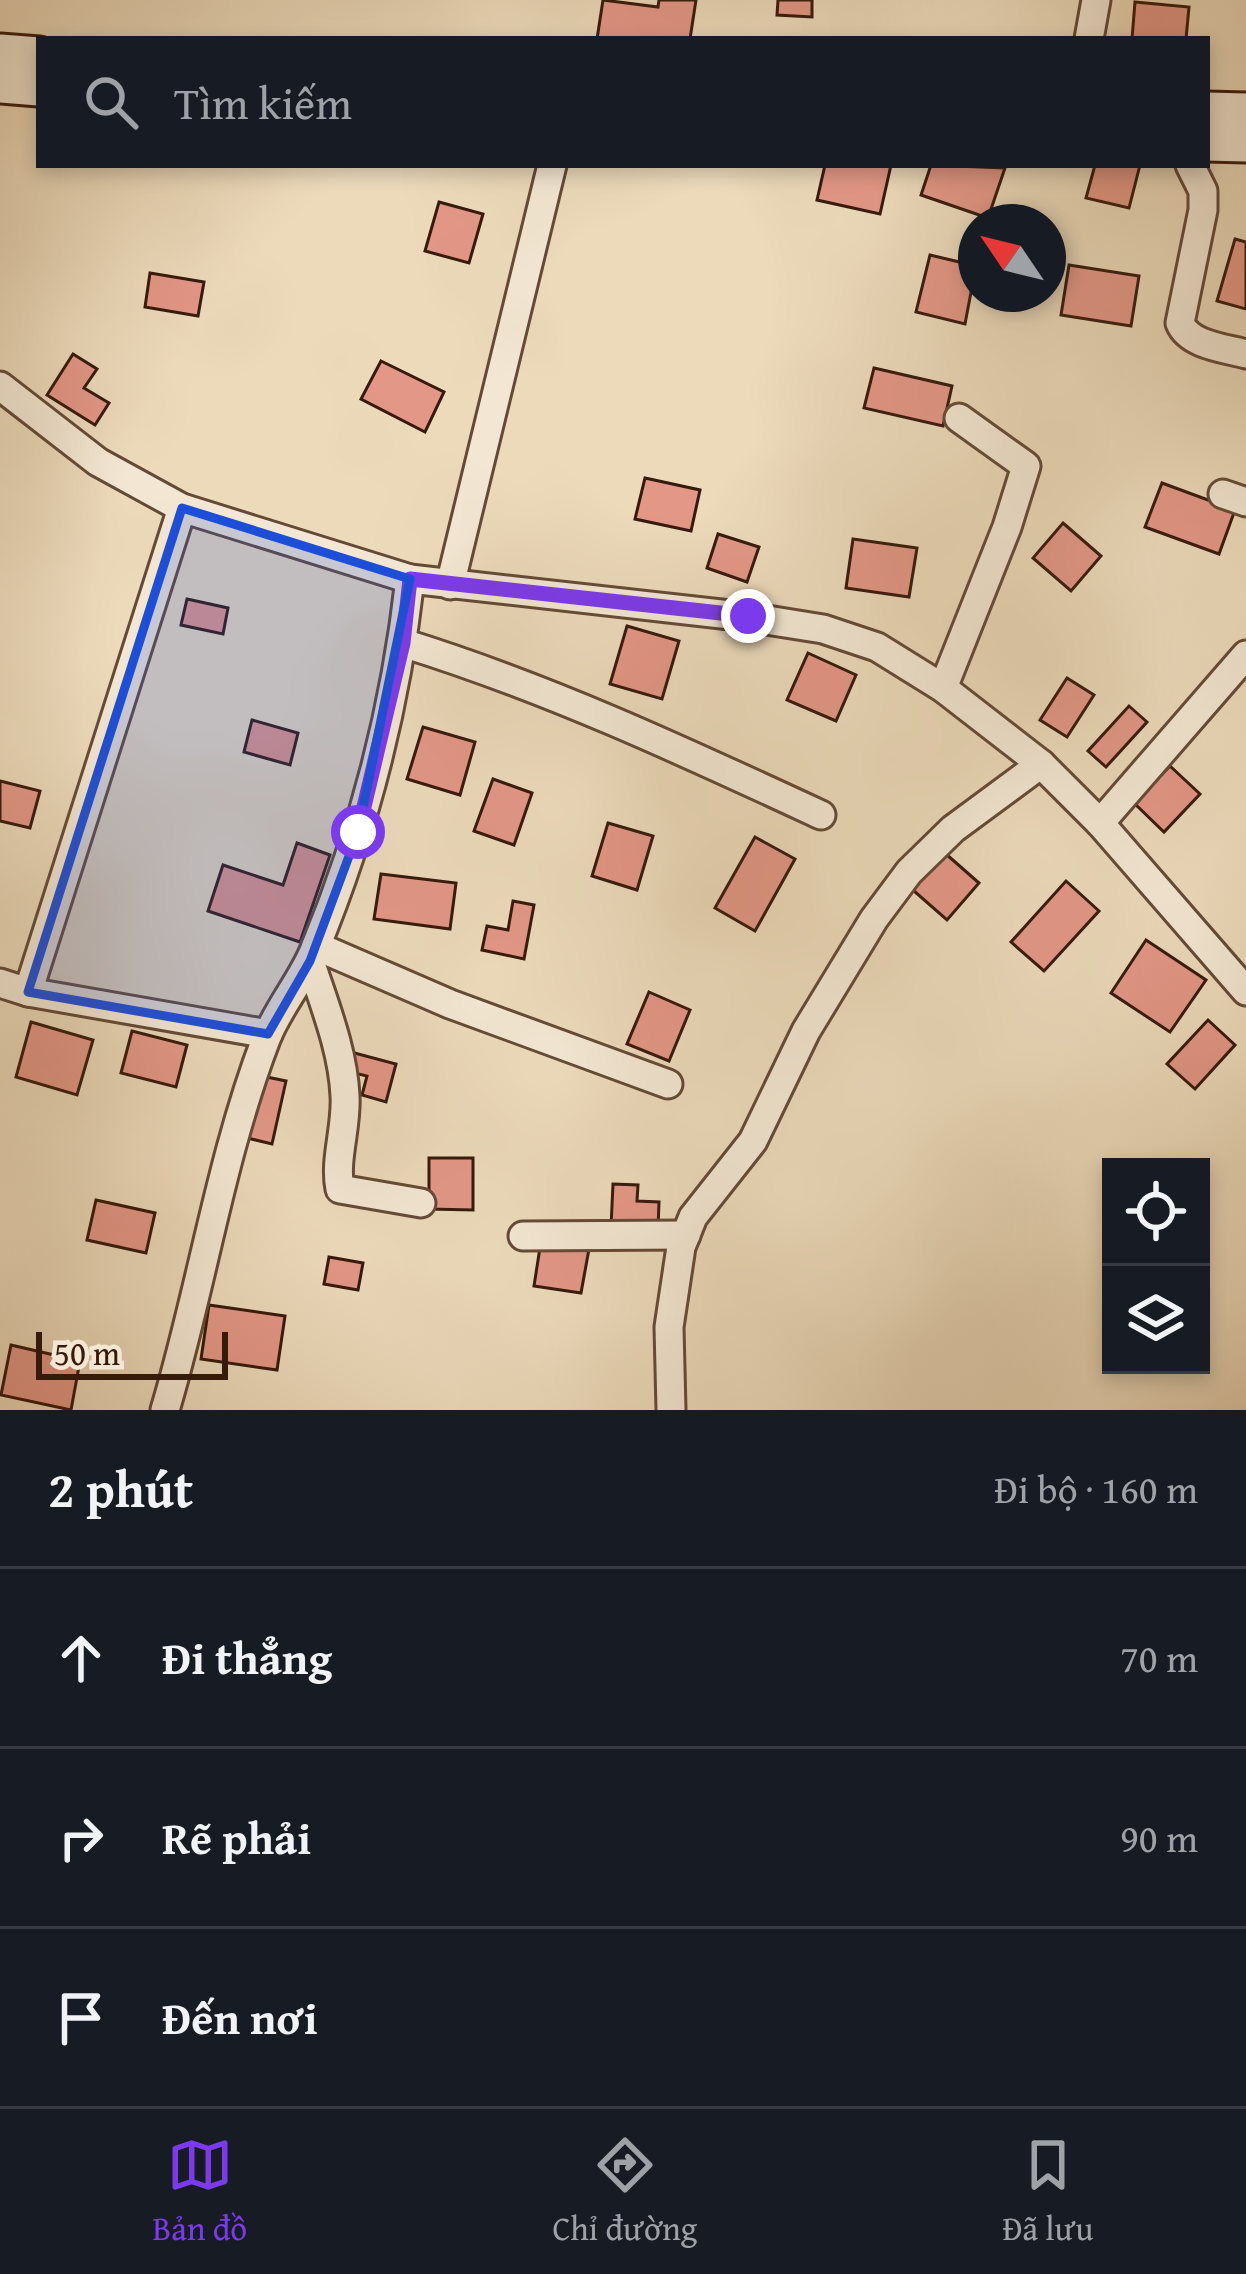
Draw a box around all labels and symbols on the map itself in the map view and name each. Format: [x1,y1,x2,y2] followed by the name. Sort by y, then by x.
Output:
[958,204,1066,312] north arrow
[721,589,775,643] route end
[331,805,385,859] route start
[36,1326,228,1379] scale bar

